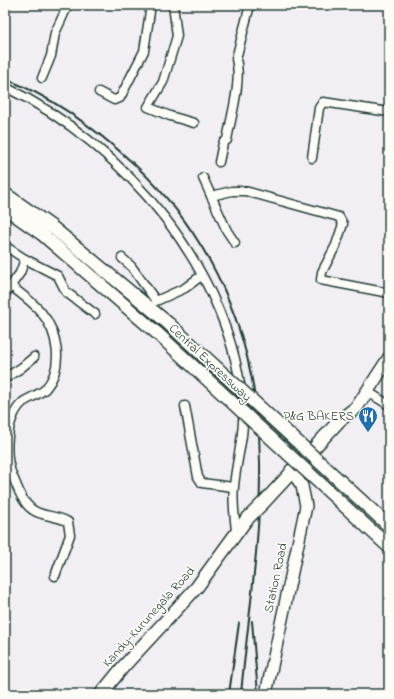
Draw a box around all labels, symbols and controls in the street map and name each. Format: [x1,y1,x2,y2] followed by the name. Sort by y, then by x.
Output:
[164,320,256,407] street label: Central Expressway
[357,405,379,433] restaurant icon: P&G BAKERS
[283,407,354,426] place label: P&G BAKERS
[259,541,293,615] street label: Station Road
[98,562,201,672] street label: Kandy-Kurunegala Road

